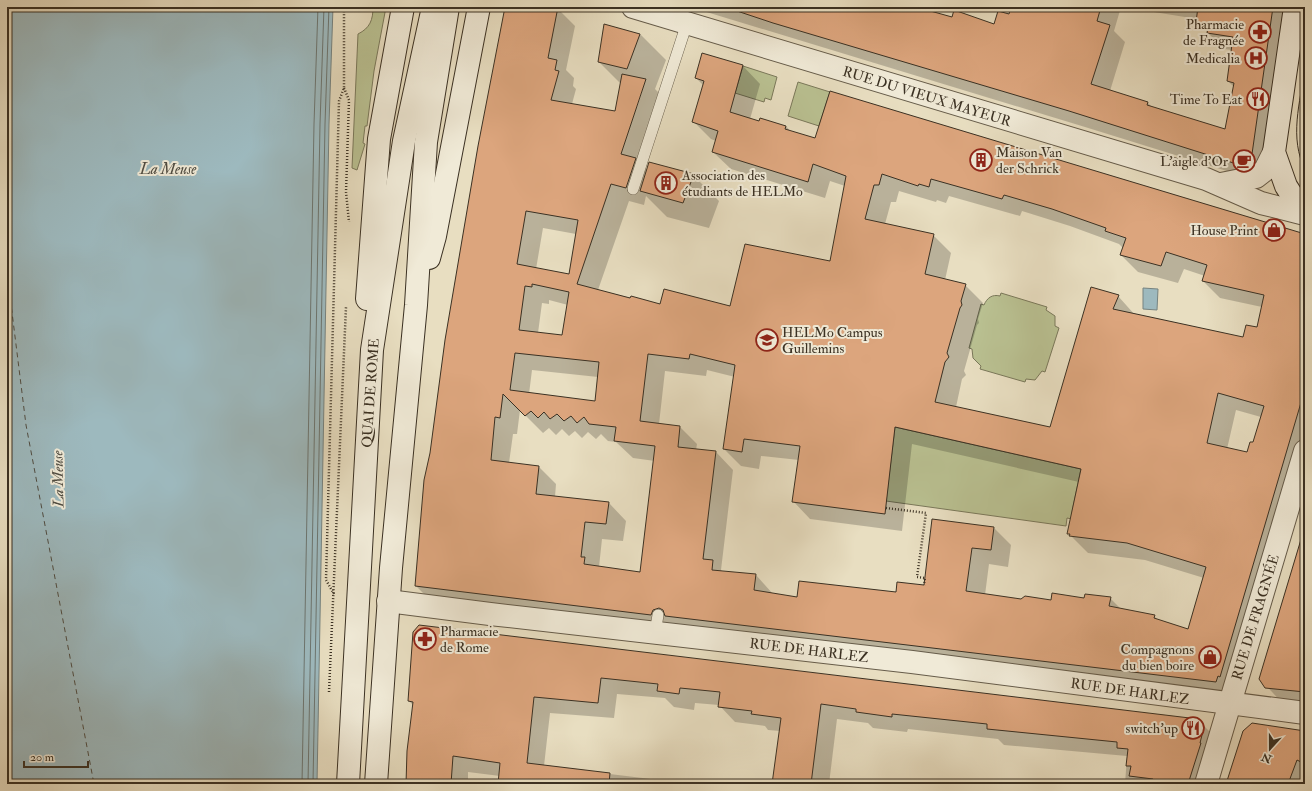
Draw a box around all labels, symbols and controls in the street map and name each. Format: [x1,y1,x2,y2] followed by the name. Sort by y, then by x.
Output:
[1183,16,1244,49] place label: Pharmacie de Fragnée
[1247,19,1273,45] pharmacy icon: Pharmacie de Fragnée
[1243,45,1269,71] hospital icon: Medicalia
[1186,50,1240,67] place label: Medicalia
[841,63,1014,130] street label: RUE DU VIEUX MAYEUR
[1245,86,1271,112] restaurant icon: Time To Eat
[1170,91,1242,108] place label: Time To Eat
[996,144,1062,177] place label: Maison Van der Schrick
[968,147,994,173] building icon: Maison Van der Schrick
[1231,148,1257,174] cafe icon: L'aigle d'Or
[1160,153,1229,170] place label: L'aigle d'Or
[139,160,197,179] water label: La Meuse
[681,167,803,200] place label: Association des étudiants de HELMo
[653,170,679,196] building icon: Association des étudiants de HELMo
[1261,217,1287,243] shop icon: House Print
[1190,222,1258,239] place label: House Print
[782,324,883,357] place label: HELMo Campus Guillemins
[754,327,780,353] school or university icon: HELMo Campus Guillemins
[358,338,383,448] street label: QUAI DE ROME
[48,449,69,508] water label: La Meuse
[1228,552,1283,682] street label: RUE DE FRAGNÉE
[440,623,498,656] place label: Pharmacie de Rome
[412,626,438,652] pharmacy icon: Pharmacie de Rome
[748,635,870,666] street label: RUE DE HARLEZ
[1121,641,1194,674] place label: Compagnons du bien boire
[1197,644,1223,670] shop icon: Compagnons du bien boire
[1069,675,1191,708] street label: RUE DE HARLEZ
[1180,715,1206,741] restaurant icon: switch'up
[1126,720,1178,738] place label: switch'up
[1250,729,1290,769] north arrow
[24,743,88,769] scale bar
[30,750,55,765] text: 20 m
[1259,750,1274,766] text: N

